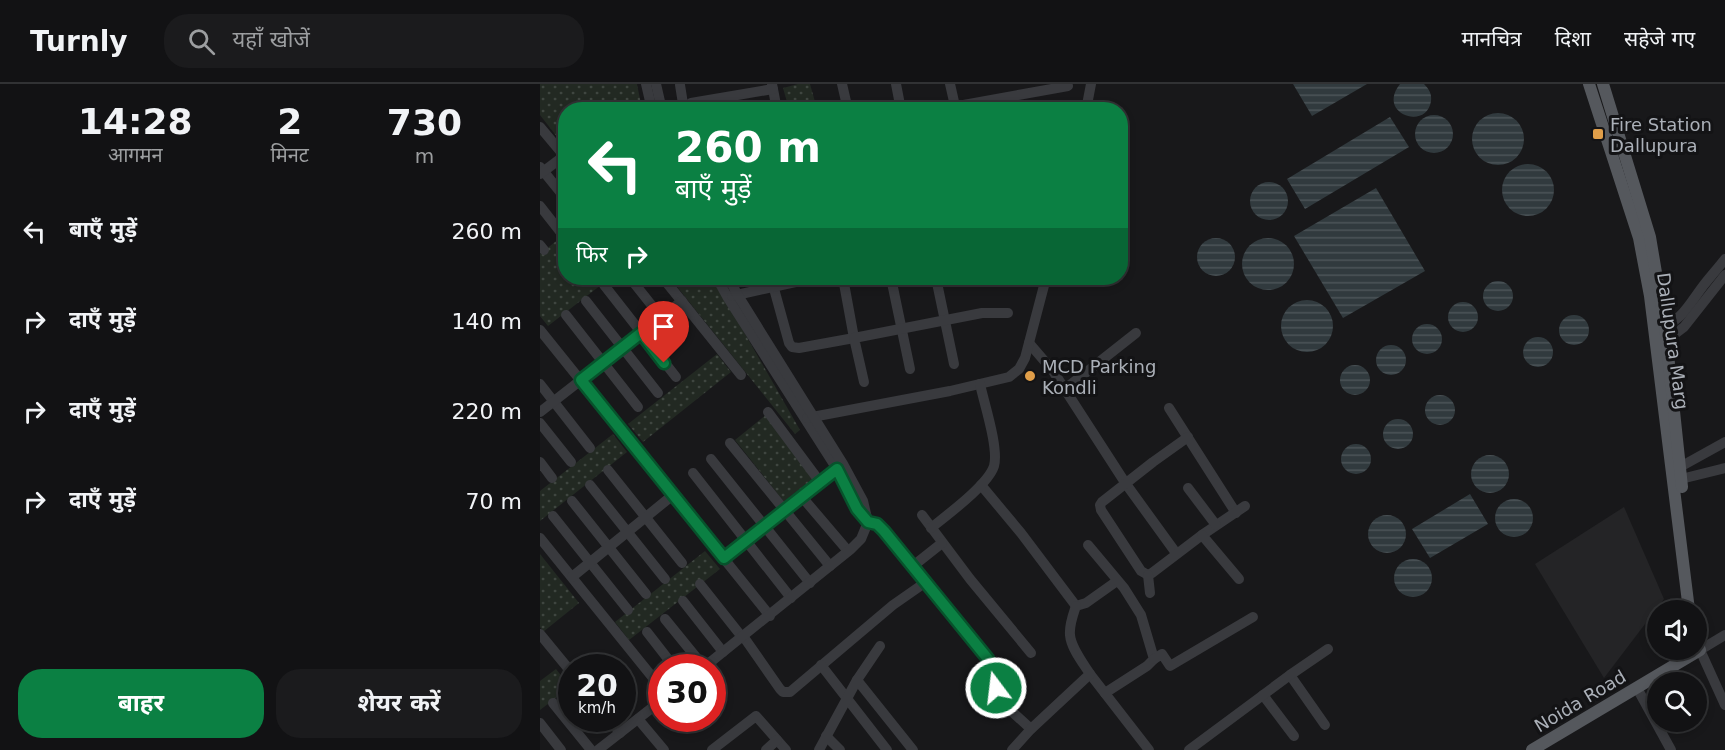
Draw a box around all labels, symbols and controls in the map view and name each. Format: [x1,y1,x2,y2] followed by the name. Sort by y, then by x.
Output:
[164,14,584,68] search box
[30,25,128,58] text: Turnly
[185,25,218,58] icon: search
[233,27,310,52] text: यहाँ खोजें
[1462,27,1522,51] text: मानचित्र
[1555,27,1591,51] text: दिशा
[1624,27,1695,51] text: सहेजे गए
[78,101,193,142] text: 14:28
[277,101,302,142] text: 2
[387,102,462,143] text: 730
[1610,114,1712,156] place label: Fire Station Dallupura
[675,123,821,172] text: 260 m
[576,126,654,204] icon: left
[1591,127,1605,141] marker: Fire Station Dallupura
[108,143,163,167] text: आगमन
[271,143,309,167] text: मिनट
[415,144,434,168] text: m
[675,173,752,204] text: बाएँ मुड़ें
[18,215,51,248] icon: left
[69,217,137,242] text: बाएँ मुड़ें
[452,219,522,244] text: 260 m
[620,240,653,273] icon: right
[576,242,608,267] text: फिर
[1653,271,1693,411] street label: Dallupura Marg
[638,301,689,363] pin
[18,305,51,338] icon: right
[69,307,136,332] text: दाएँ मुड़ें
[452,309,522,334] text: 140 m
[647,310,680,343] icon: arrive
[1042,356,1156,398] place label: MCD Parking Kondli
[1023,369,1037,383] marker: MCD Parking Kondli
[18,395,51,428] icon: right
[69,397,136,422] text: दाएँ मुड़ें
[452,399,522,424] text: 220 m
[18,485,51,518] icon: right
[69,487,136,512] text: दाएँ मुड़ें
[466,489,522,514] text: 70 m
[1647,600,1707,732] map controls
[1647,600,1707,660] button: sound
[648,654,726,732] speed limit sign: 30
[964,656,1028,720] position arrow
[1531,666,1629,736] street label: Noida Road
[576,668,618,703] text: 20
[18,669,264,738] button: बाहर
[276,669,522,738] button: शेयर करें
[1647,672,1707,732] button: search
[578,699,616,717] text: km/h

